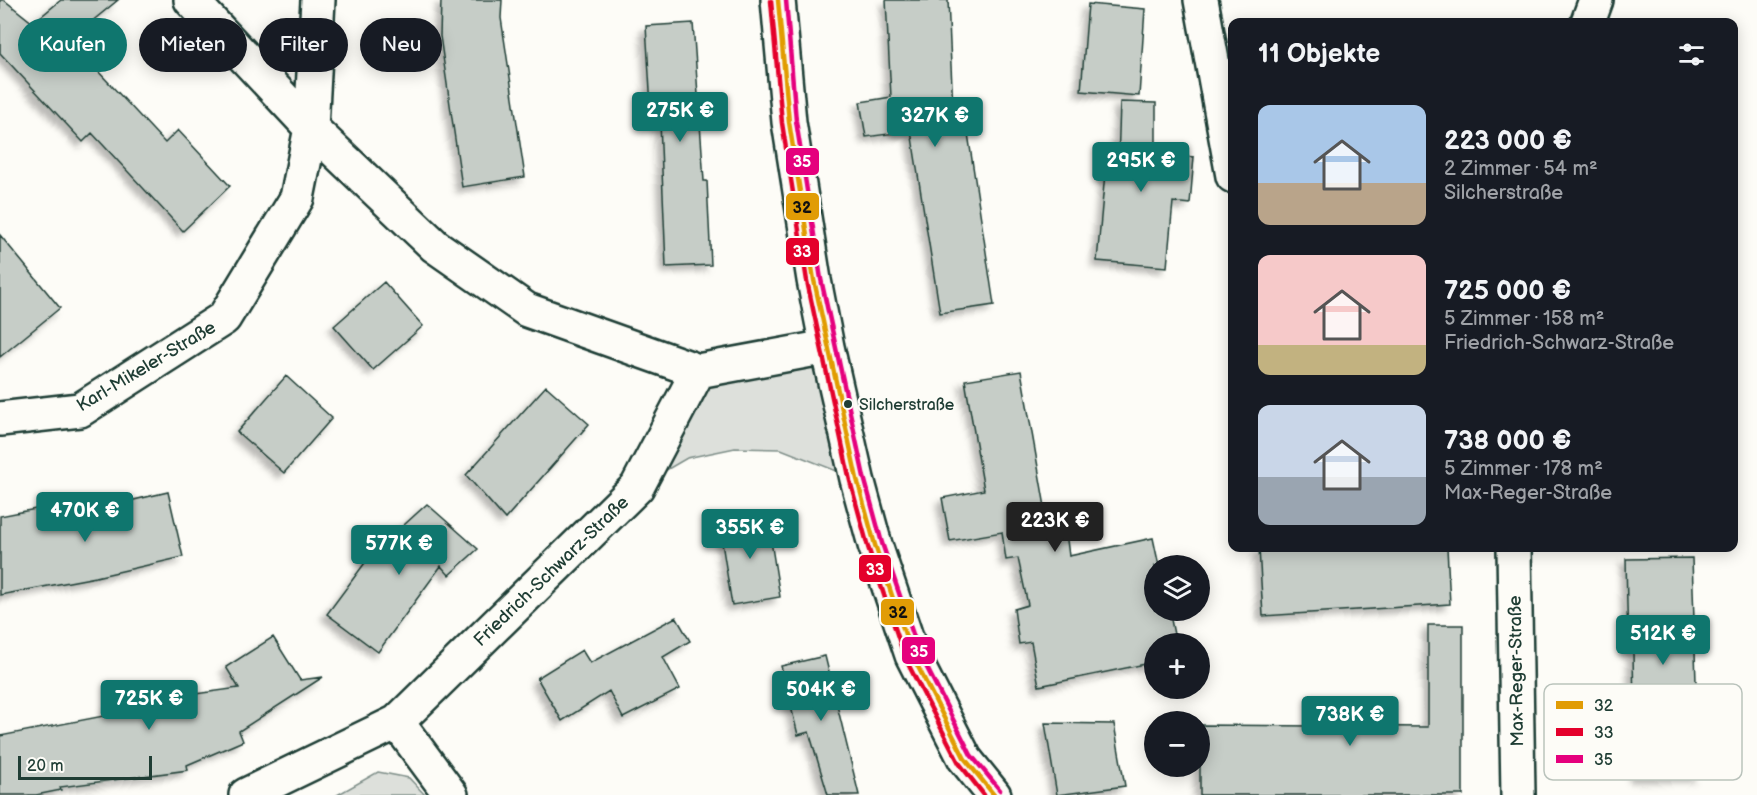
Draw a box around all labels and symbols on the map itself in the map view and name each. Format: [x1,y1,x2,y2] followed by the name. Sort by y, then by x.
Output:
[631,92,729,143] pin: 275K €
[886,97,984,148] pin: 327K €
[1092,142,1190,193] pin: 295K €
[785,147,820,176] line badge: 35
[793,153,811,172] text: 35
[785,192,820,221] line badge: 32
[793,199,812,218] text: 32
[785,237,820,266] line badge: 33
[793,243,811,262] text: 33
[73,317,220,416] street label: Karl-Mikeler-Straße
[859,396,955,415] place label: Silcherstraße
[842,398,854,410] marker: Silcherstraße
[36,492,134,543] pin: 470K €
[470,492,633,651] street label: Friedrich-Schwarz-Straße
[1006,502,1104,553] pin: 223K €
[701,509,799,560] pin: 355K €
[350,525,448,576] pin: 577K €
[858,554,892,583] line badge: 33
[866,561,884,580] text: 33
[1505,595,1528,747] street label: Max-Reger-Straße
[880,598,915,626] line badge: 32
[889,604,908,623] text: 32
[1614,615,1712,666] pin: 512K €
[901,636,936,665] line badge: 35
[910,643,928,662] text: 35
[772,671,870,722] pin: 504K €
[100,680,198,731] pin: 725K €
[1544,684,1742,780] legend
[1301,696,1399,747] pin: 738K €
[1594,697,1614,716] text: 32
[1594,724,1614,743] text: 33
[1594,751,1613,770] text: 35
[18,753,152,780] scale bar

